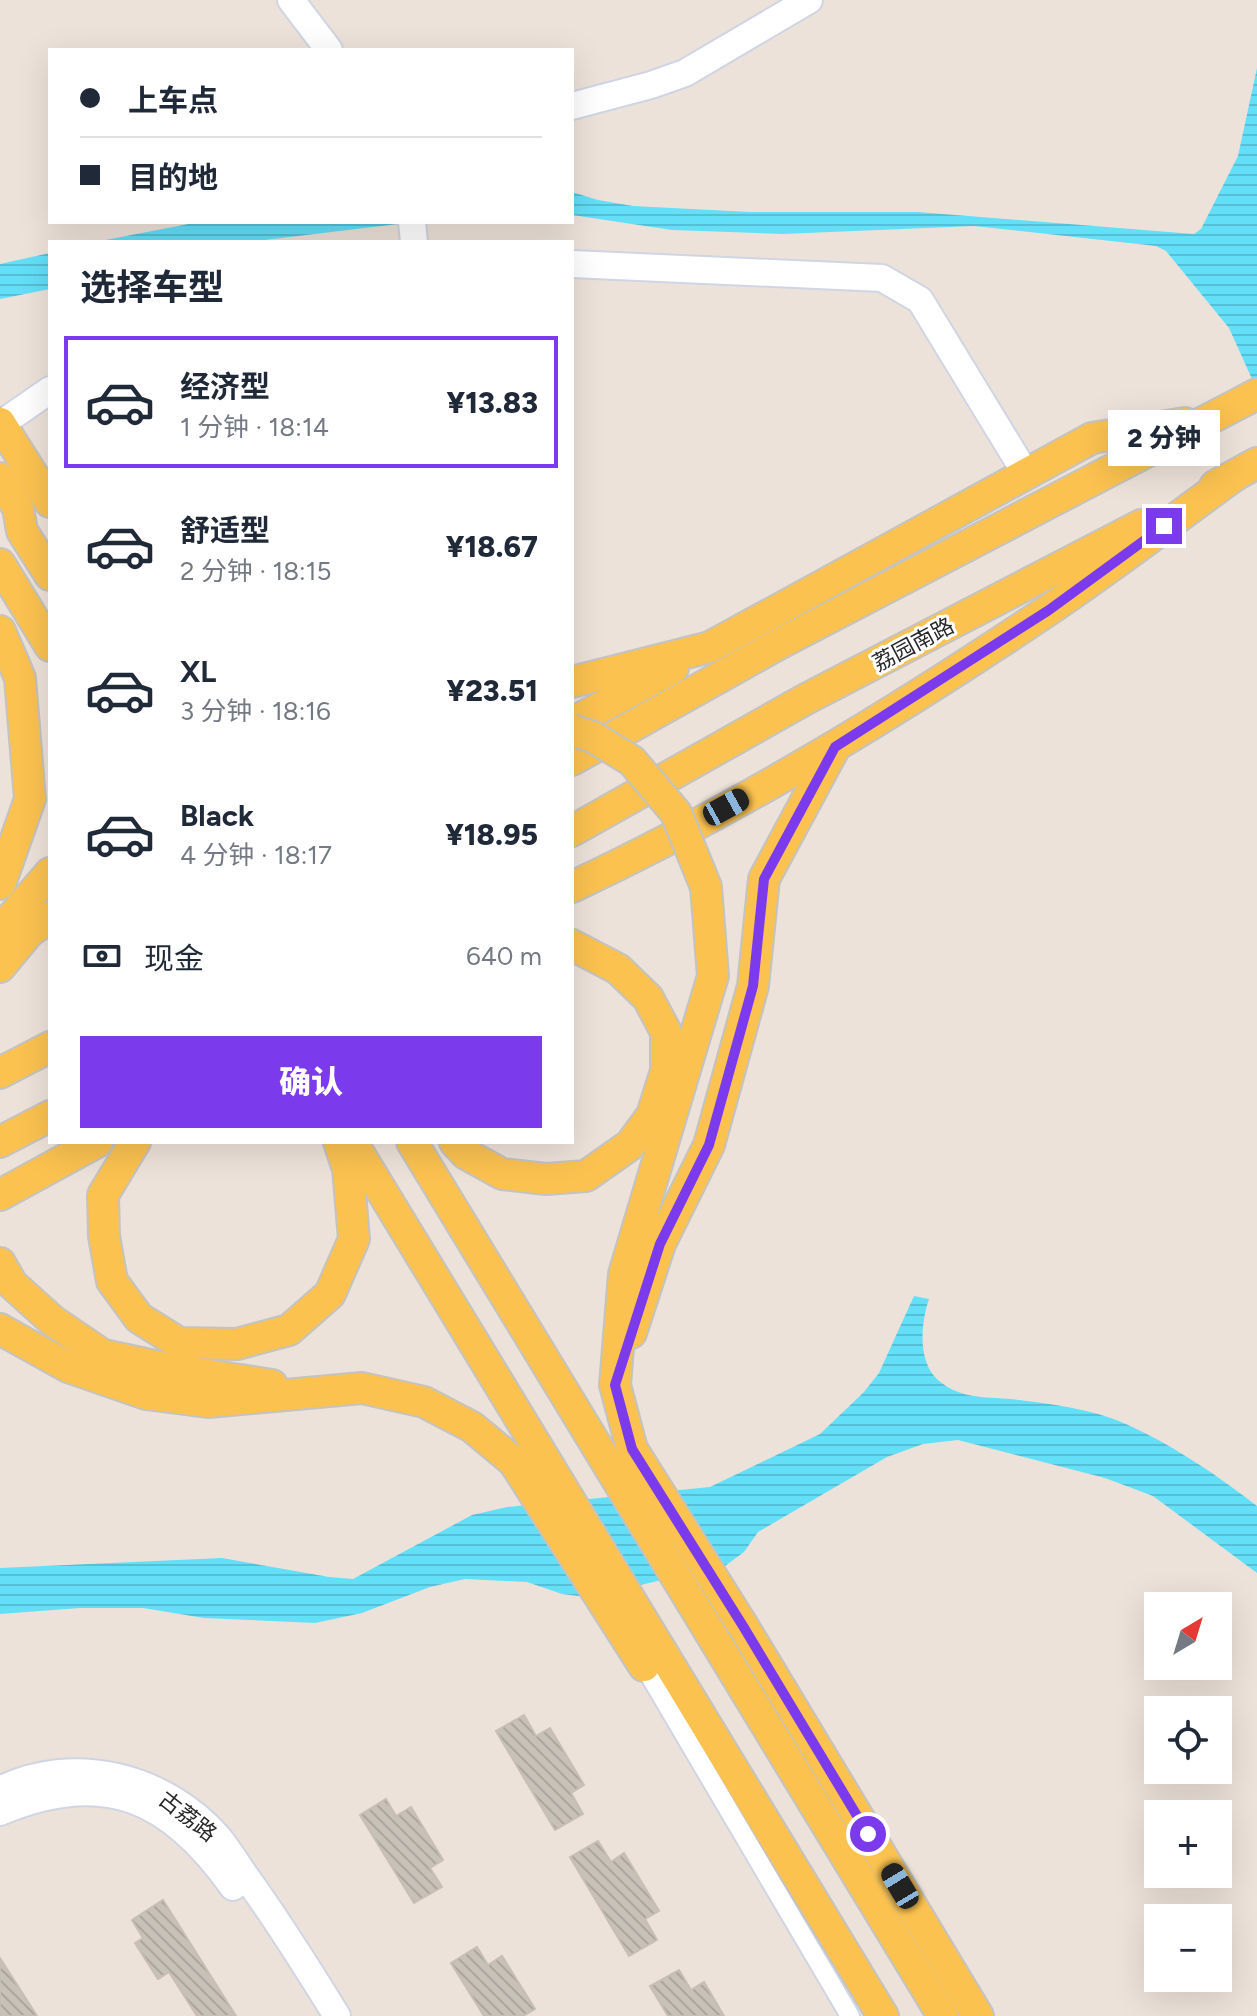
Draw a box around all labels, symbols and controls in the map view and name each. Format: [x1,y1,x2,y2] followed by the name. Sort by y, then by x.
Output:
[128,82,218,119] text: 上车点
[128,159,218,196] text: 目的地
[80,266,224,309] text: 选择车型
[84,366,156,438] icon: car
[180,368,270,405] text: 经济型
[447,384,538,421] text: ¥13.83
[1108,410,1220,466] callout: 2 分钟
[180,411,329,443] text: 1 分钟 · 18:14
[1127,422,1201,454] text: 2 分钟
[1146,508,1182,544] route end
[84,510,156,582] icon: car
[180,512,270,549] text: 舒适型
[446,528,538,565] text: ¥18.67
[180,555,331,587] text: 2 分钟 · 18:15
[868,612,958,677] street label: 荔园南路
[180,653,216,690] text: XL
[84,654,156,726] icon: car
[447,672,538,709] text: ¥23.51
[180,695,331,727] text: 3 分钟 · 18:16
[699,785,753,829] car
[180,797,254,834] text: Black
[84,798,156,870] icon: car
[445,816,538,853] text: ¥18.95
[180,839,332,871] text: 4 分钟 · 18:17
[80,934,124,978] icon: cash
[144,940,204,977] text: 现金
[466,940,542,972] text: 640 m
[80,1036,542,1128] button: 确认
[1144,1592,1232,1680] north arrow
[1144,1592,1232,1992] map controls
[1144,1696,1232,1784] button: locate
[153,1785,222,1847] street label: 古荔路
[1144,1800,1232,1888] button: +
[850,1816,886,1852] route start
[877,1859,923,1913] car
[1144,1904,1232,1992] button: −

